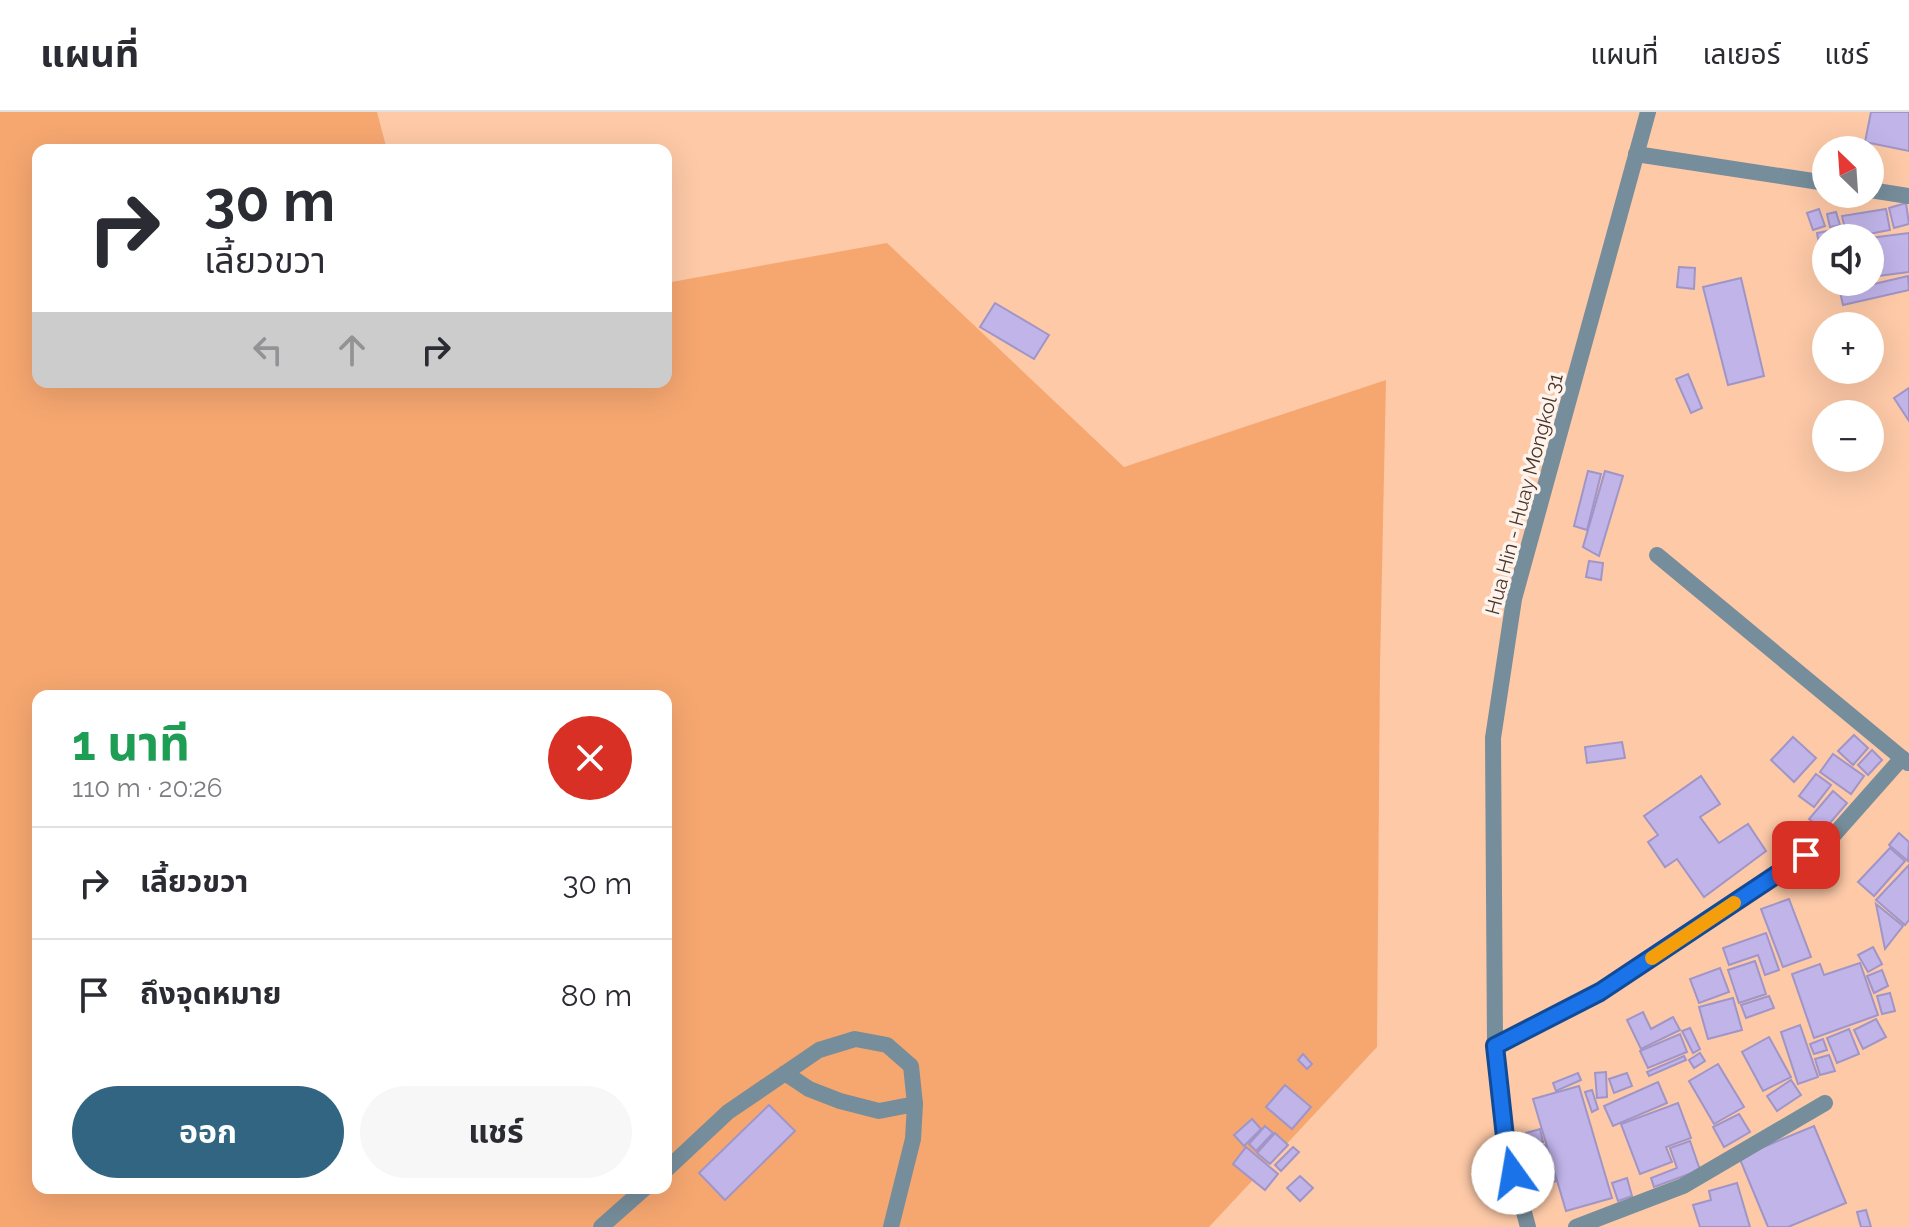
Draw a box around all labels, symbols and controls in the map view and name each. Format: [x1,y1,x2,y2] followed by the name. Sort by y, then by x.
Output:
[40,31,139,76] text: แผนที่
[1590,38,1659,71] text: แผนที่
[1703,38,1780,71] text: เลเยอร์
[1824,38,1869,71] text: แชร์
[1812,136,1884,208] north arrow
[1812,136,1884,472] map controls
[204,168,335,234] text: 30 m
[72,176,176,280] icon: right
[1812,224,1884,296] button: sound
[204,239,326,281] text: เลี้ยวขวา
[1812,312,1884,384] button: +
[246,328,290,372] icon: left
[330,328,374,372] icon: ahead
[414,328,458,372] icon: right
[1480,370,1568,617] street label: Hua Hin - Huay Mongkol 31
[1812,400,1884,472] button: −
[72,715,190,771] text: 1 นาที
[548,716,632,800] button: close
[72,773,222,803] text: 110 m · 20:26
[1772,821,1840,889] pin
[1784,833,1828,877] icon: arrive
[72,861,116,905] icon: right
[140,864,248,899] text: เลี้ยวขวา
[562,866,632,901] text: 30 m
[72,973,116,1017] icon: arrive
[140,976,281,1011] text: ถึงจุดหมาย
[561,978,632,1013] text: 80 m
[72,1086,344,1178] button: ออก
[360,1086,632,1178] button: แชร์
[1471,1131,1555,1215] position arrow

